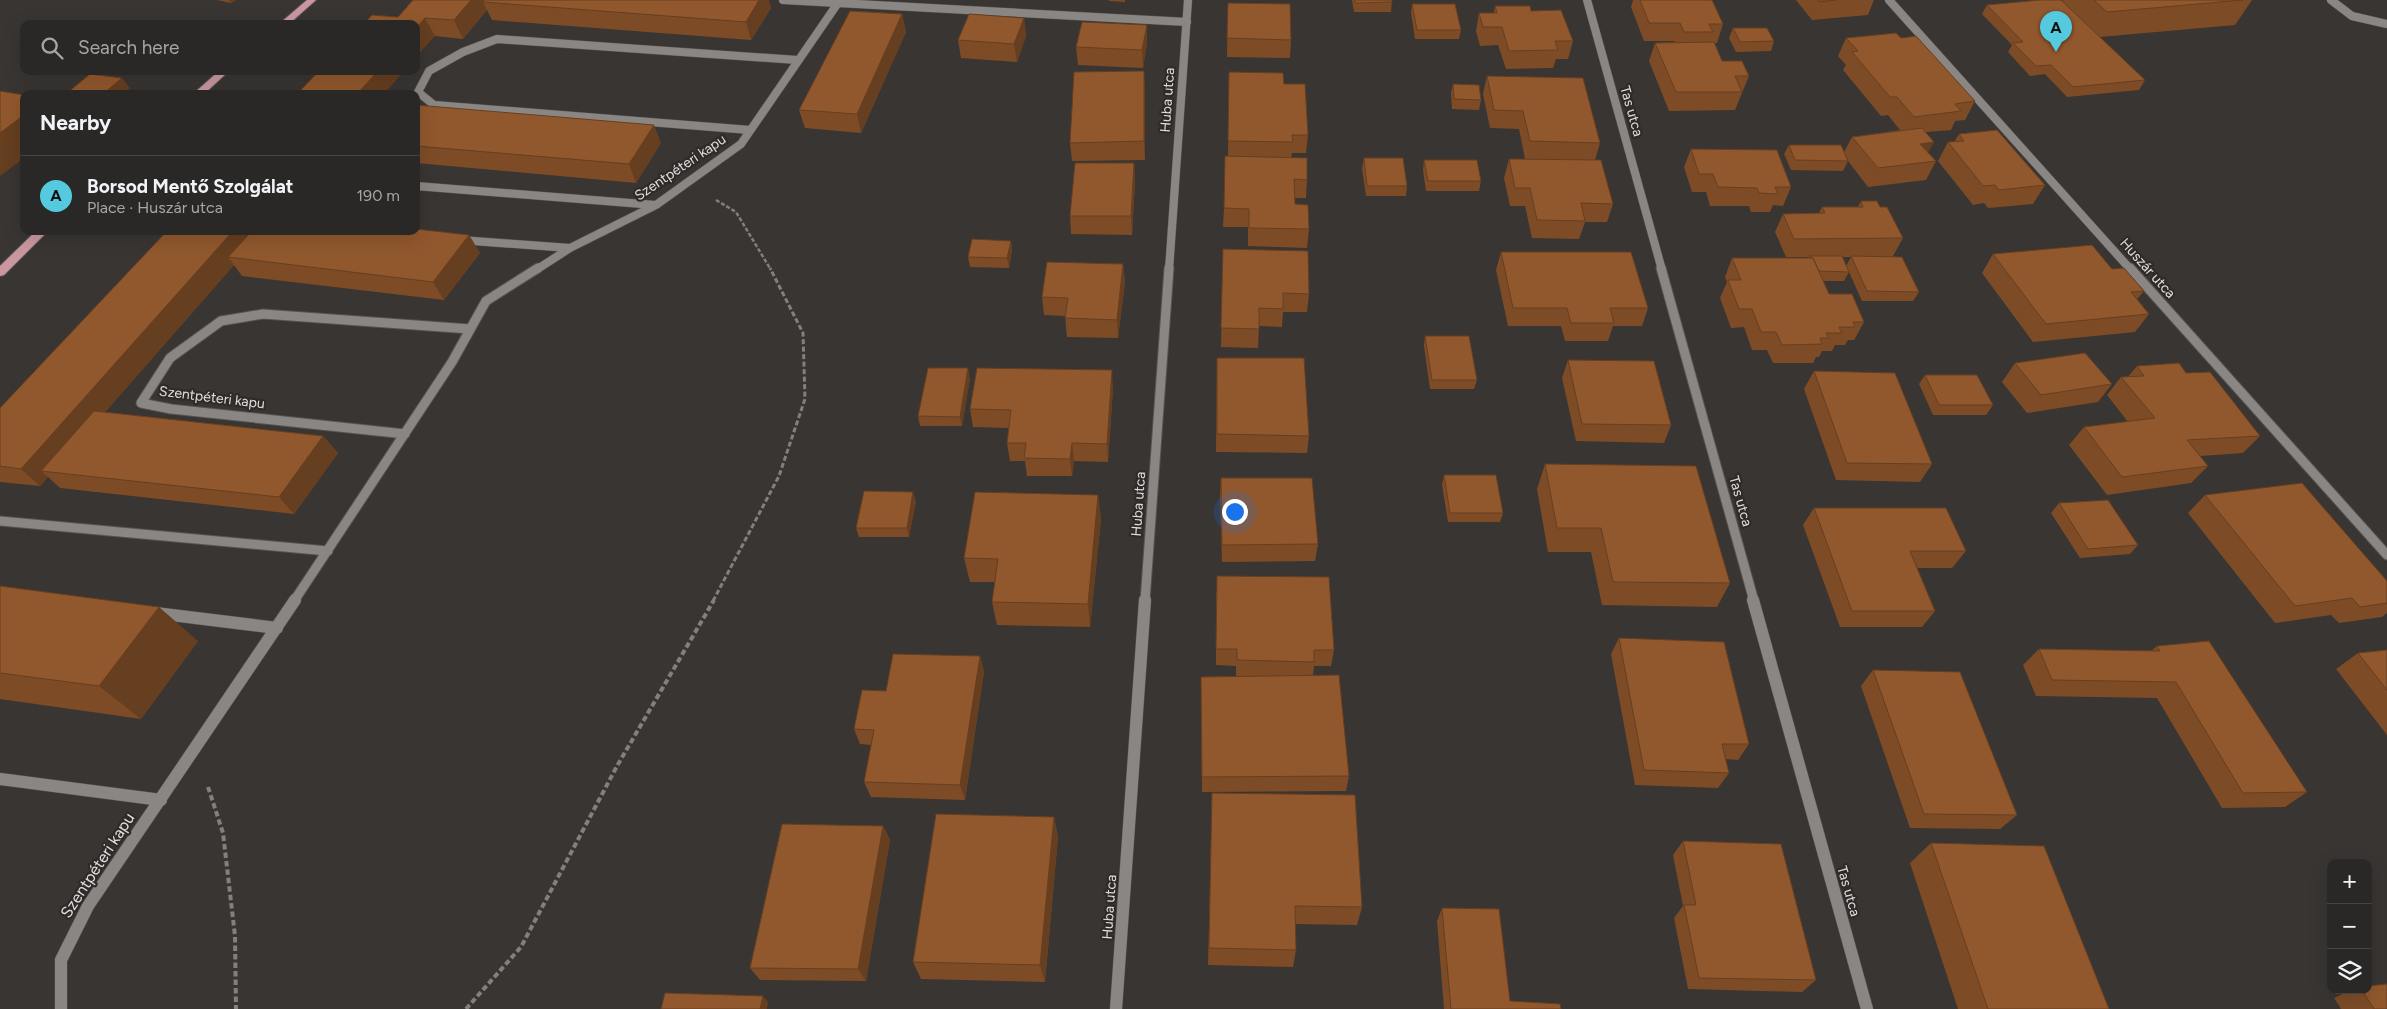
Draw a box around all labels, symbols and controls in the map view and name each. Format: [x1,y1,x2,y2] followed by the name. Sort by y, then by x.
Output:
[2040,11,2072,52] pin: A
[20,20,420,75] search box
[38,34,66,62] icon: search
[78,36,180,59] text: Search here
[1157,67,1178,133] street label: Huba utca
[1616,84,1647,138] street label: Tas utca
[40,110,111,135] text: Nearby
[631,131,729,204] street label: Szentpéteri kapu
[87,175,293,198] text: Borsod Mentő Szolgálat
[50,186,62,205] text: A
[357,186,400,205] text: 190 m
[87,198,223,217] text: Place · Huszár utca
[2116,235,2179,302] street label: Huszár utca
[158,383,266,412] street label: Szentpéteri kapu
[1128,471,1149,537] street label: Huba utca
[1725,474,1756,528] street label: Tas utca
[1222,499,1248,525] your location
[56,809,138,921] street label: Szentpéteri kapu
[2327,859,2372,994] map controls
[2327,859,2372,904] button: +
[1833,864,1864,918] street label: Tas utca
[1099,874,1120,940] street label: Huba utca
[2327,904,2372,949] button: −
[2327,949,2372,994] button: layers

